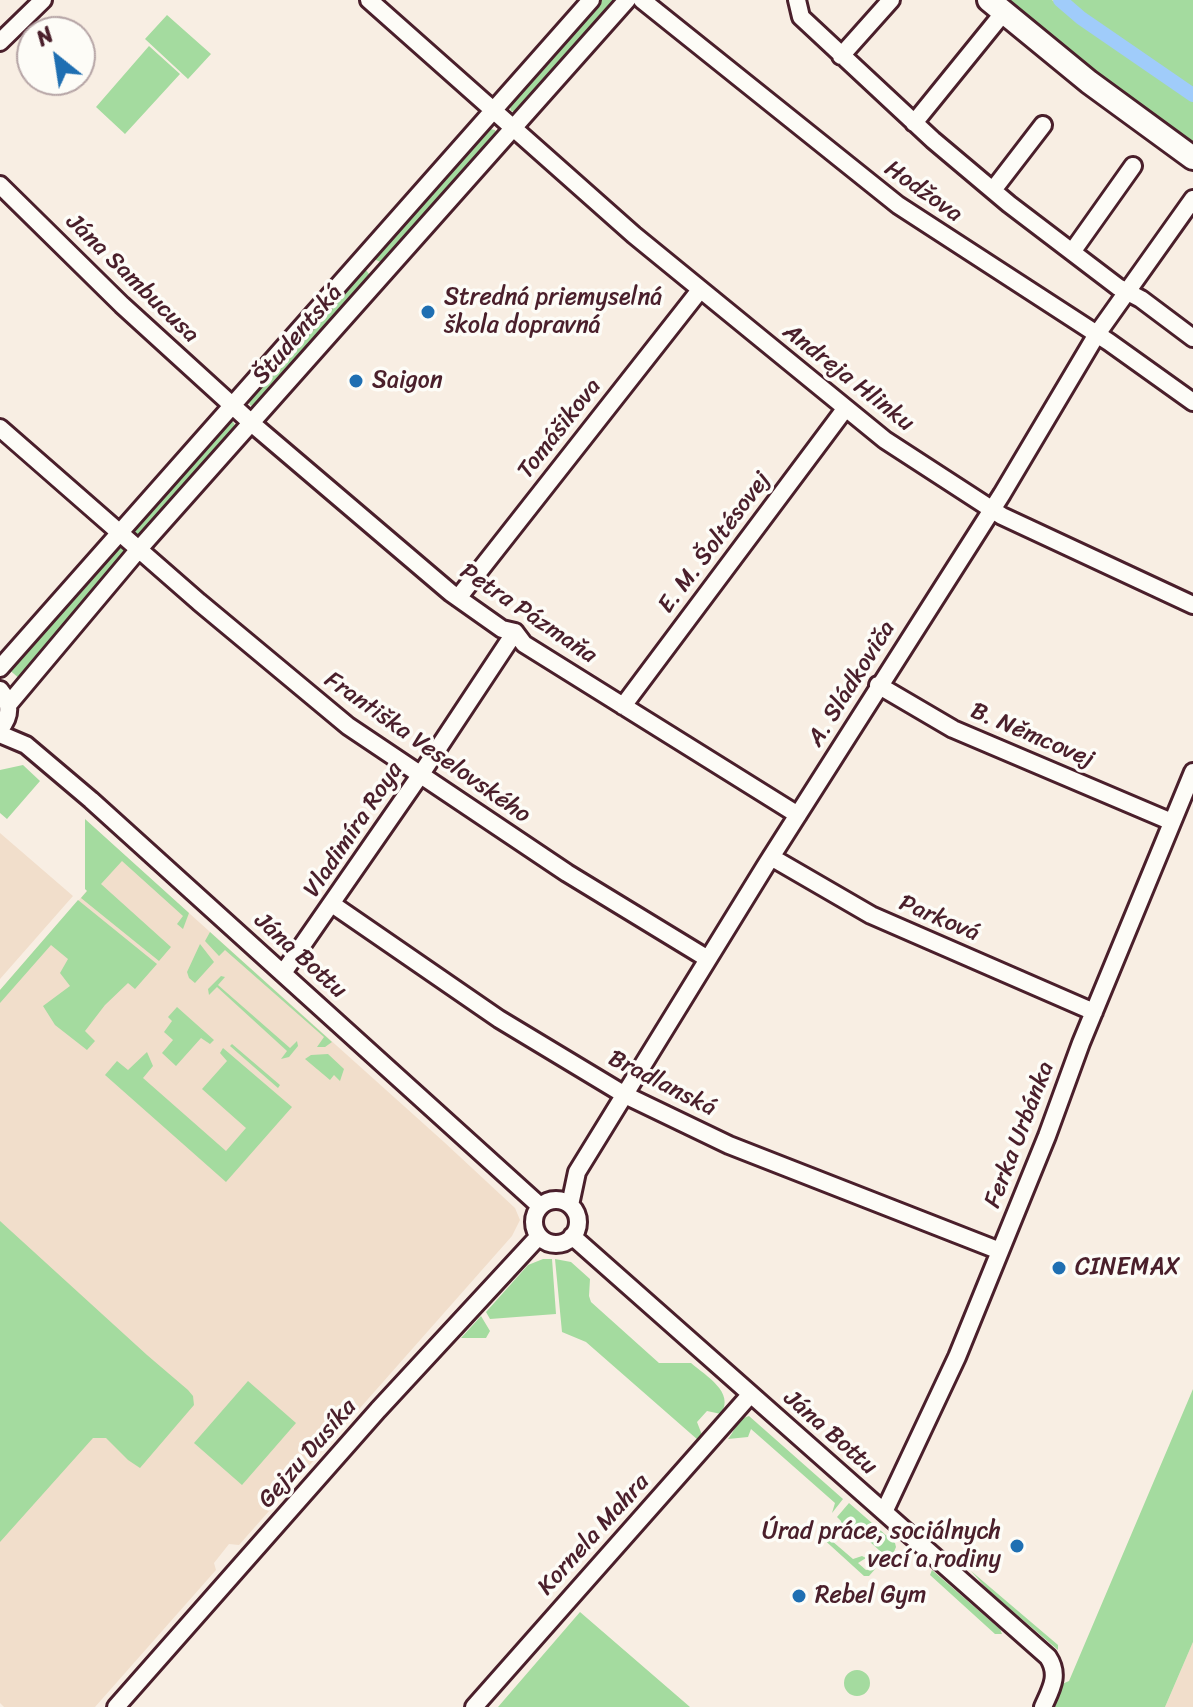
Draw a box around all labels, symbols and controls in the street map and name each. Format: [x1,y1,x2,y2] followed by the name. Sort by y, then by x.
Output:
[16,16,96,96] north arrow
[28,16,61,57] text: N
[878,155,968,229] street label: Hodžova
[60,208,204,350] street label: Jána Sambucusa
[247,279,349,391] street label: Študentská
[444,284,662,340] place label: Stredná priemyselná škola dopravná
[419,303,437,321] marker: Stredná priemyselná škola dopravná
[777,318,919,438] street label: Andreja Hlinku
[372,367,443,395] place label: Saigon
[347,372,365,390] marker: Saigon
[512,373,608,485] street label: Tomášikova
[653,467,777,619] street label: E. M. Šoltésovej
[454,558,602,670] street label: Petra Pázmaňa
[802,616,902,752] street label: A. Sládkoviča
[318,666,536,830] street label: Františka Veselovského
[966,697,1098,775] street label: B. Němcovej
[298,757,410,903] street label: Vladimíra Roya
[894,889,984,949] street label: Parková
[248,907,352,1005] street label: Jána Bottu
[603,1045,721,1123] street label: Bradlanská
[979,1058,1061,1212] street label: Ferka Urbánka
[1075,1254,1181,1282] place label: CINEMAX
[1050,1259,1068,1277] marker: CINEMAX
[777,1385,883,1481] street label: Jána Bottu
[253,1394,363,1514] street label: Gejzu Dusíka
[532,1468,656,1602] street label: Kornela Mahra
[762,1518,1001,1574] place label: Úrad práce, sociálnych vecí a rodiny
[1008,1537,1026,1555] marker: Úrad práce, sociálnych vecí a rodiny
[815,1582,926,1610] place label: Rebel Gym
[790,1587,808,1605] marker: Rebel Gym

